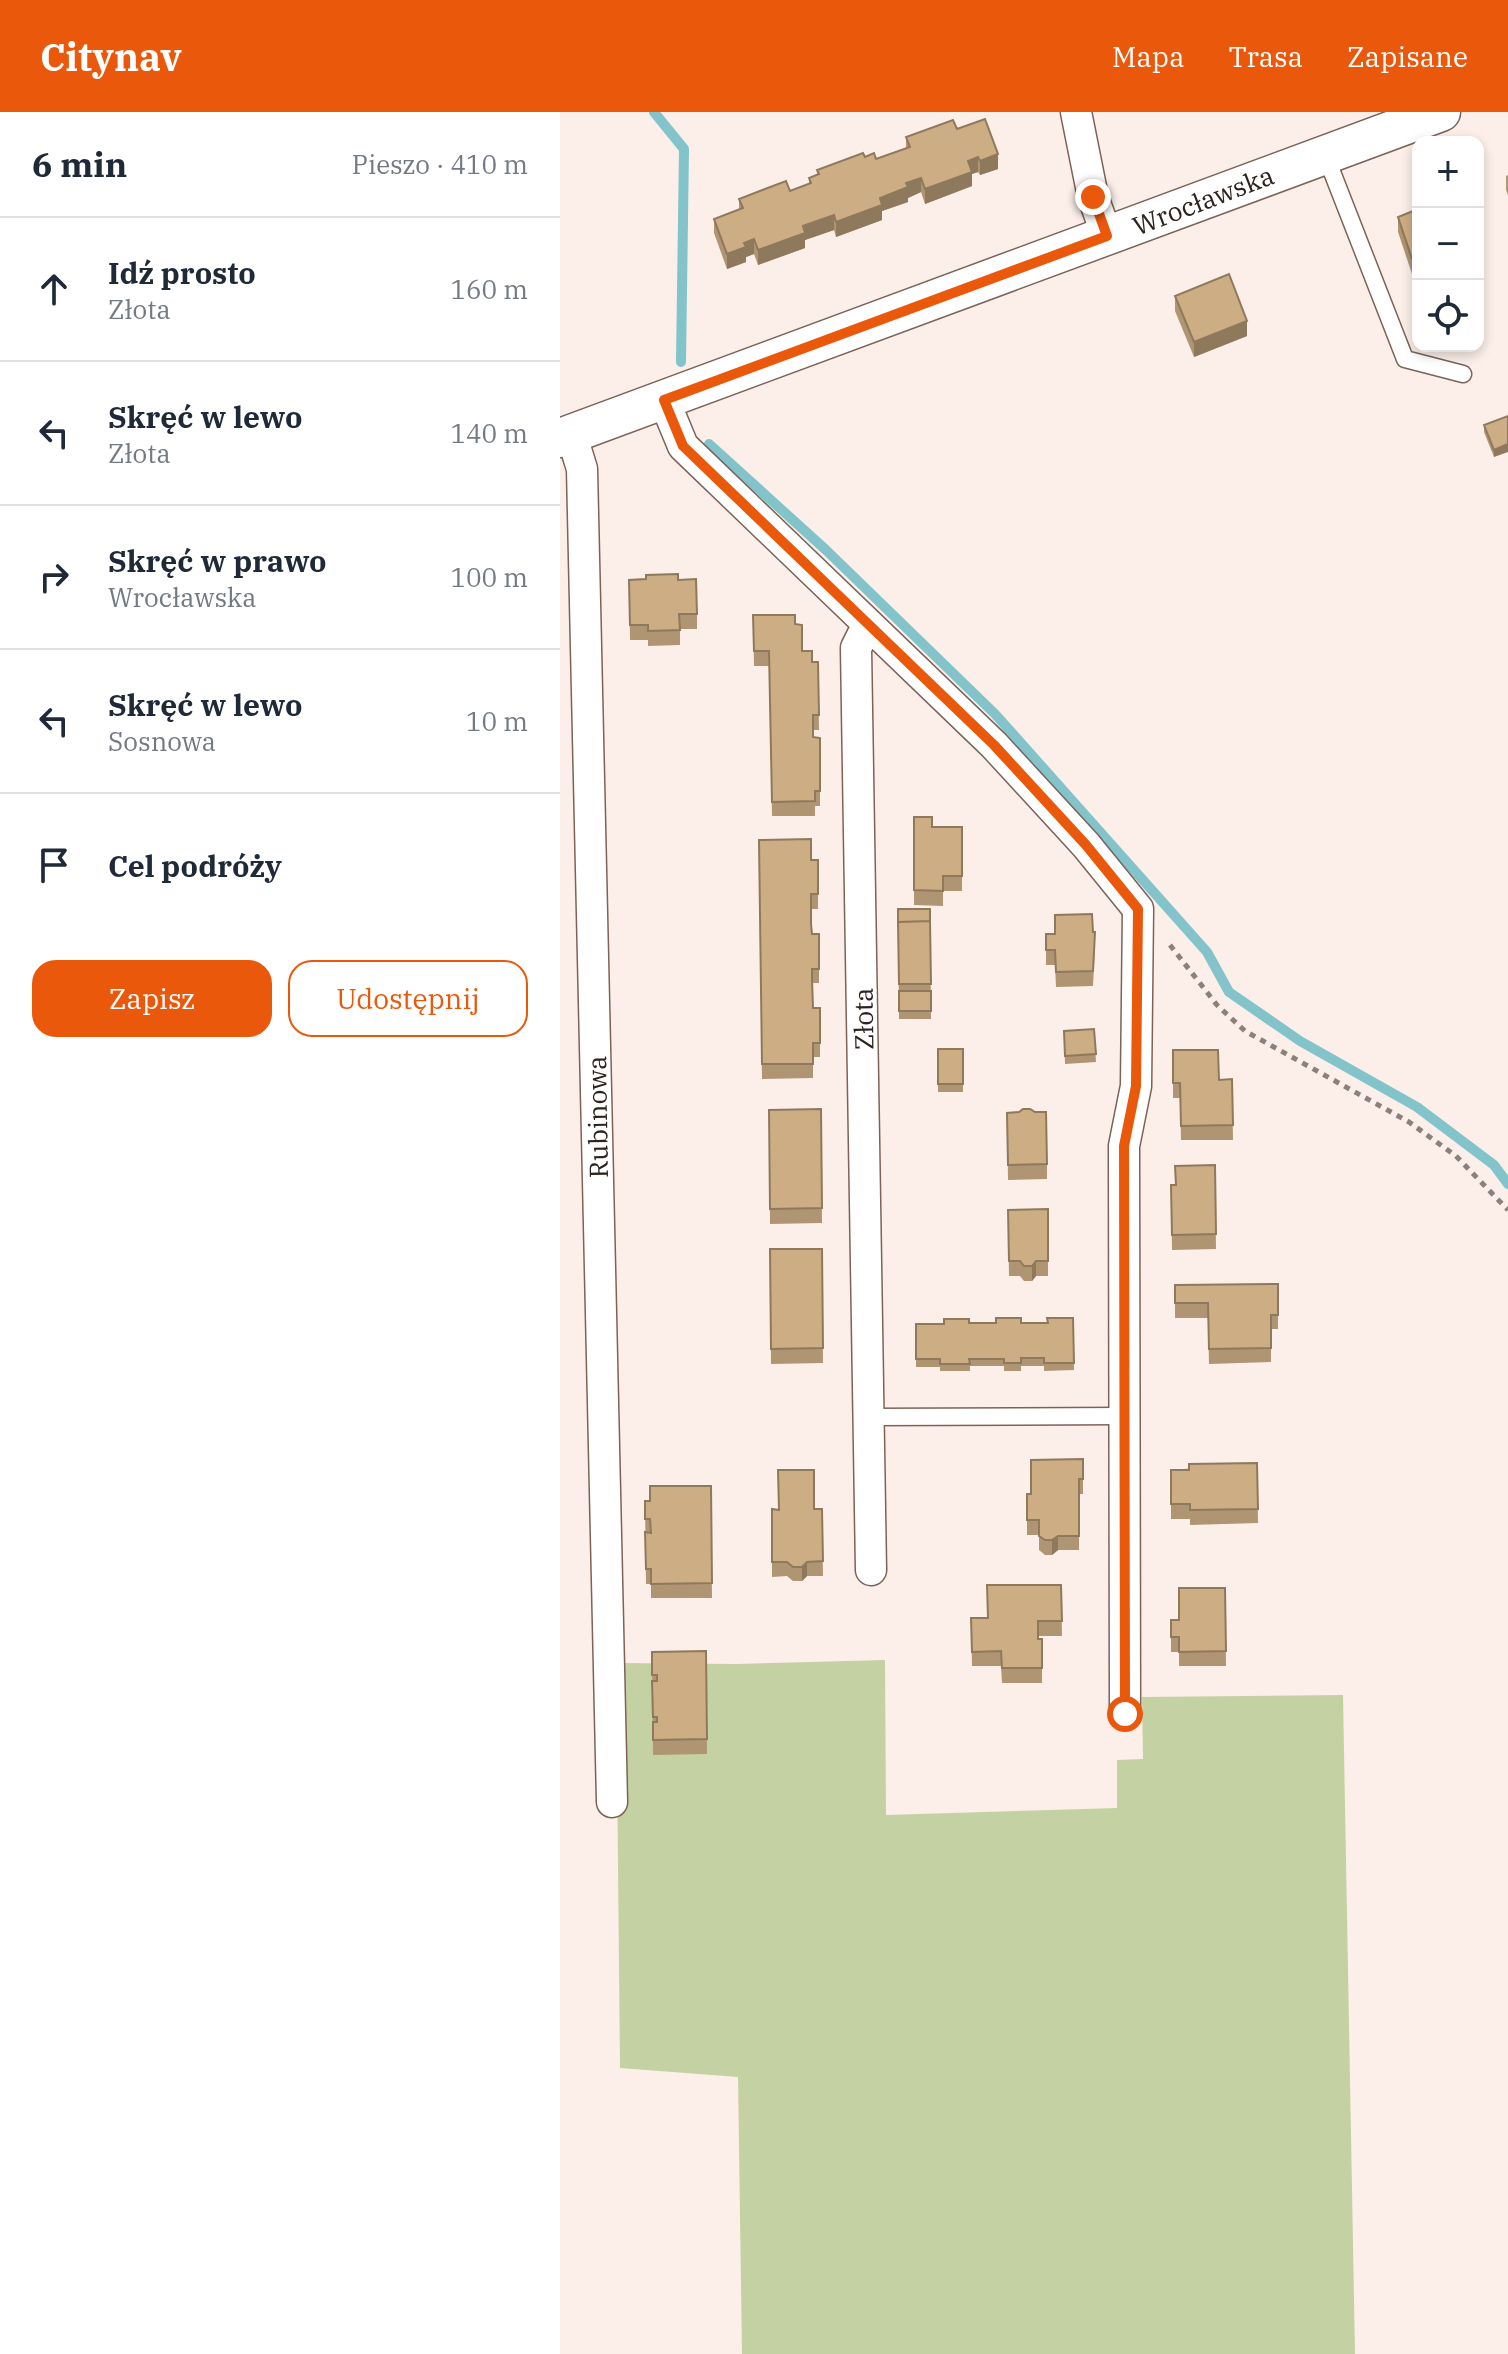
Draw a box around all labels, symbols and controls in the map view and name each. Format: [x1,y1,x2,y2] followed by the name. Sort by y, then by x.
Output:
[40,32,182,81] text: Citynav
[1112,38,1185,75] text: Mapa
[1229,38,1303,75] text: Trasa
[1347,38,1468,75] text: Zapisane
[1412,136,1484,352] map controls
[1412,136,1484,208] button: +
[32,142,127,186] text: 6 min
[352,147,528,181] text: Pieszo · 410 m
[1128,158,1278,242] street label: Wrocławska
[1075,179,1111,215] route end
[1412,208,1484,280] button: −
[108,253,256,292] text: Idź prosto
[32,267,76,311] icon: ahead
[450,272,528,306] text: 160 m
[1412,280,1484,352] button: locate
[108,292,171,326] text: Złota
[108,397,302,436] text: Skręć w lewo
[32,411,76,455] icon: left
[450,416,528,450] text: 140 m
[108,436,171,470] text: Złota
[108,541,327,580] text: Skręć w prawo
[32,555,76,599] icon: right
[450,560,528,594] text: 100 m
[108,580,256,614] text: Wrocławska
[108,685,302,724] text: Skręć w lewo
[32,699,76,743] icon: left
[466,704,528,738] text: 10 m
[108,724,216,758] text: Sosnowa
[32,843,76,887] icon: arrive
[108,846,282,885] text: Cel podróży
[32,960,272,1037] button: Zapisz
[288,960,528,1037] button: Udostępnij
[845,987,881,1051] street label: Złota
[579,1055,615,1179] street label: Rubinowa
[1107,1696,1143,1732] route start

